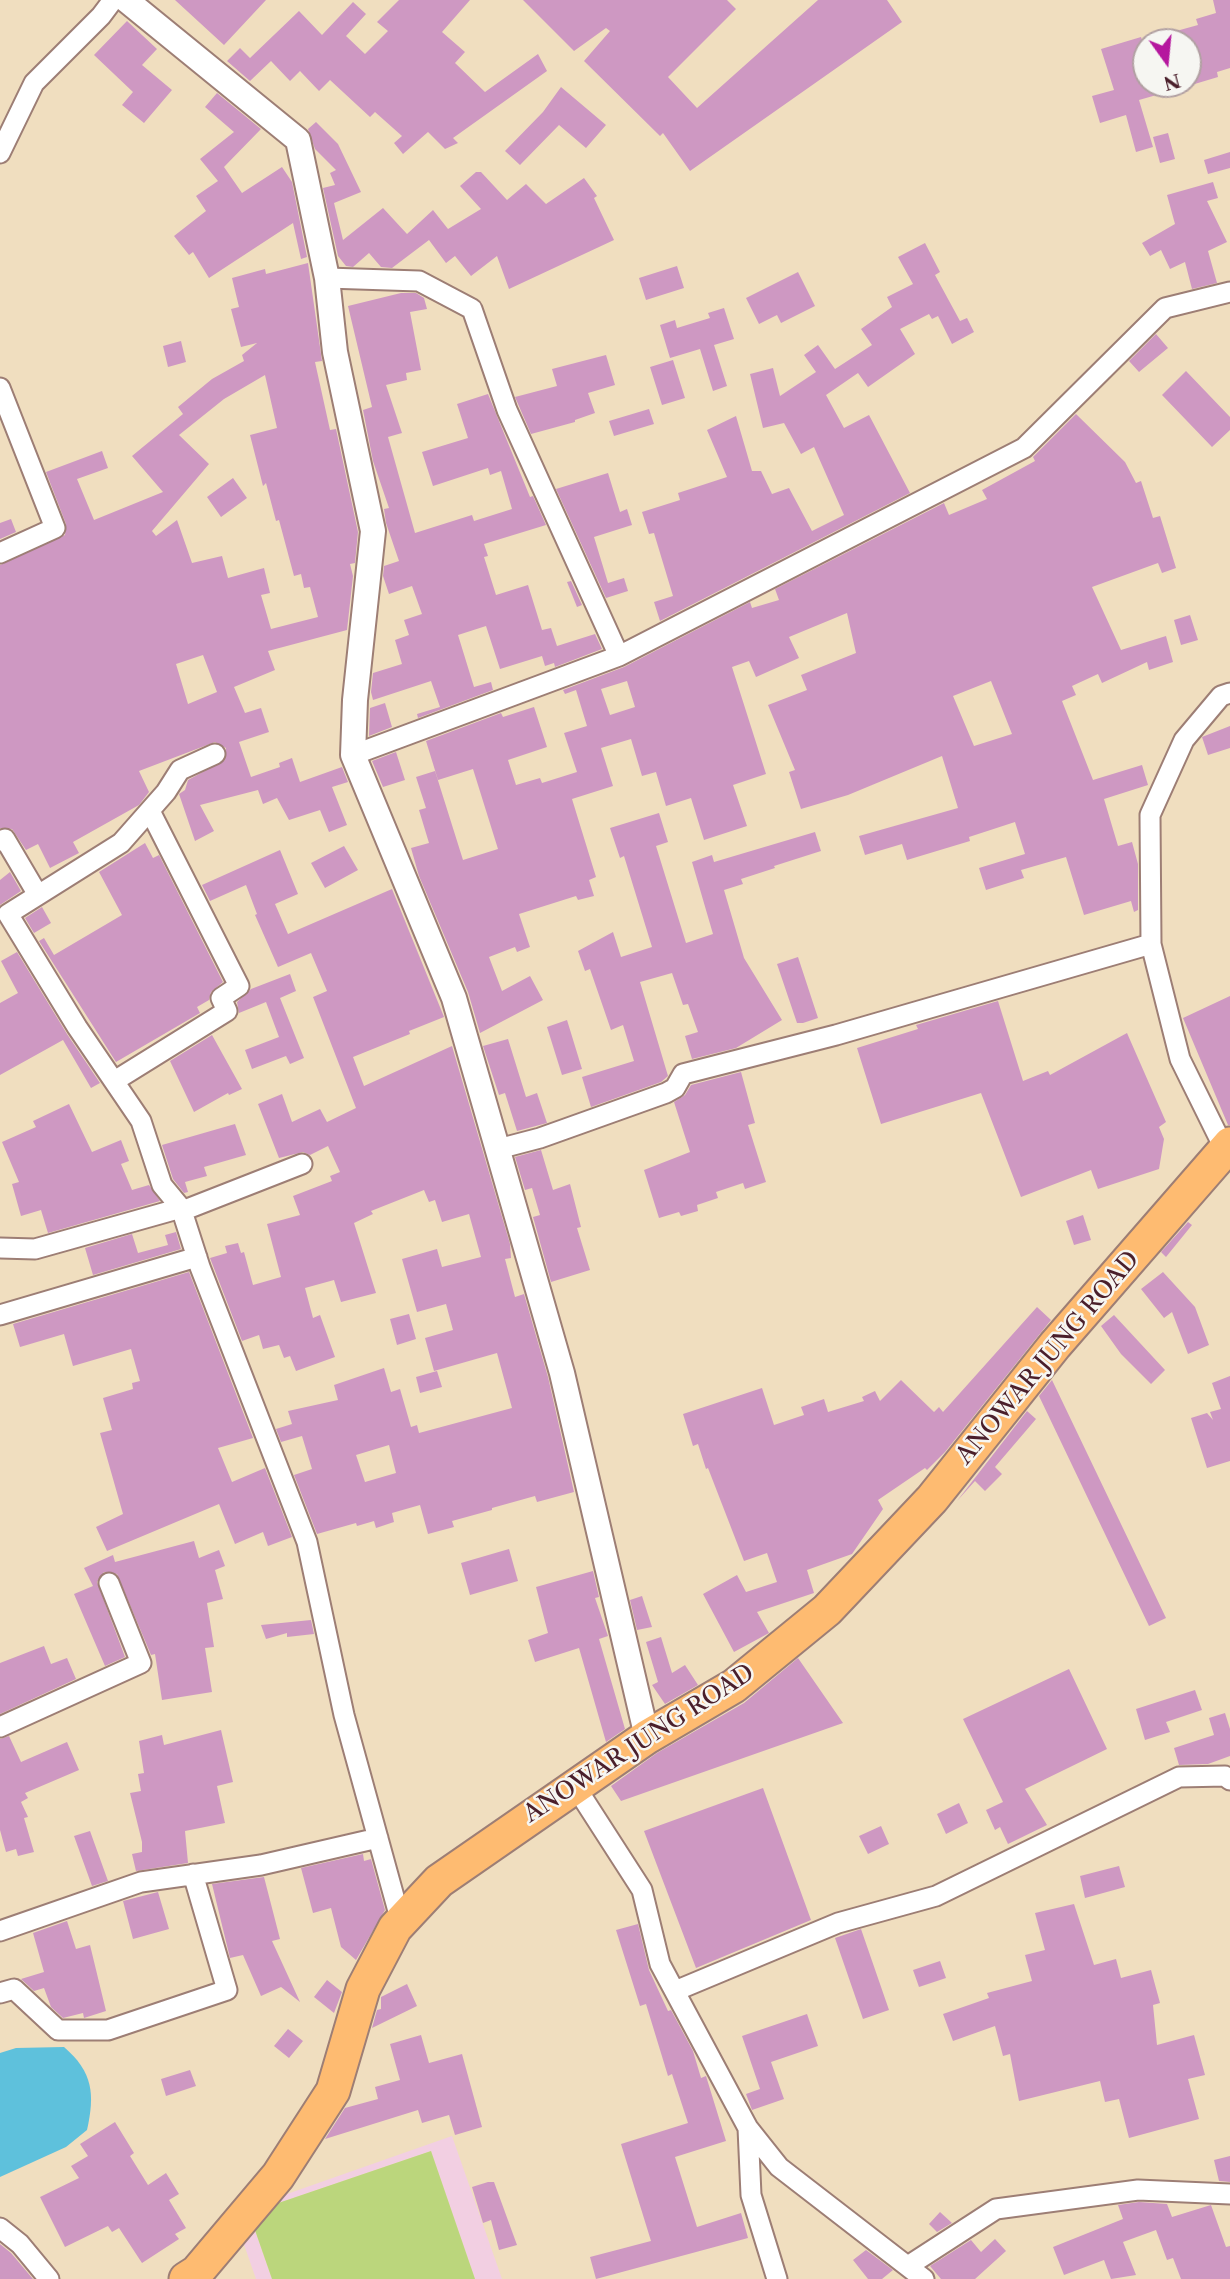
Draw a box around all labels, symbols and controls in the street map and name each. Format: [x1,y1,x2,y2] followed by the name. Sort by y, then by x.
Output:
[1132,28,1202,98] north arrow
[1161,69,1183,95] text: N
[950,1246,1146,1470] street label: ANOWAR JUNG ROAD
[518,1659,760,1829] street label: ANOWAR JUNG ROAD

